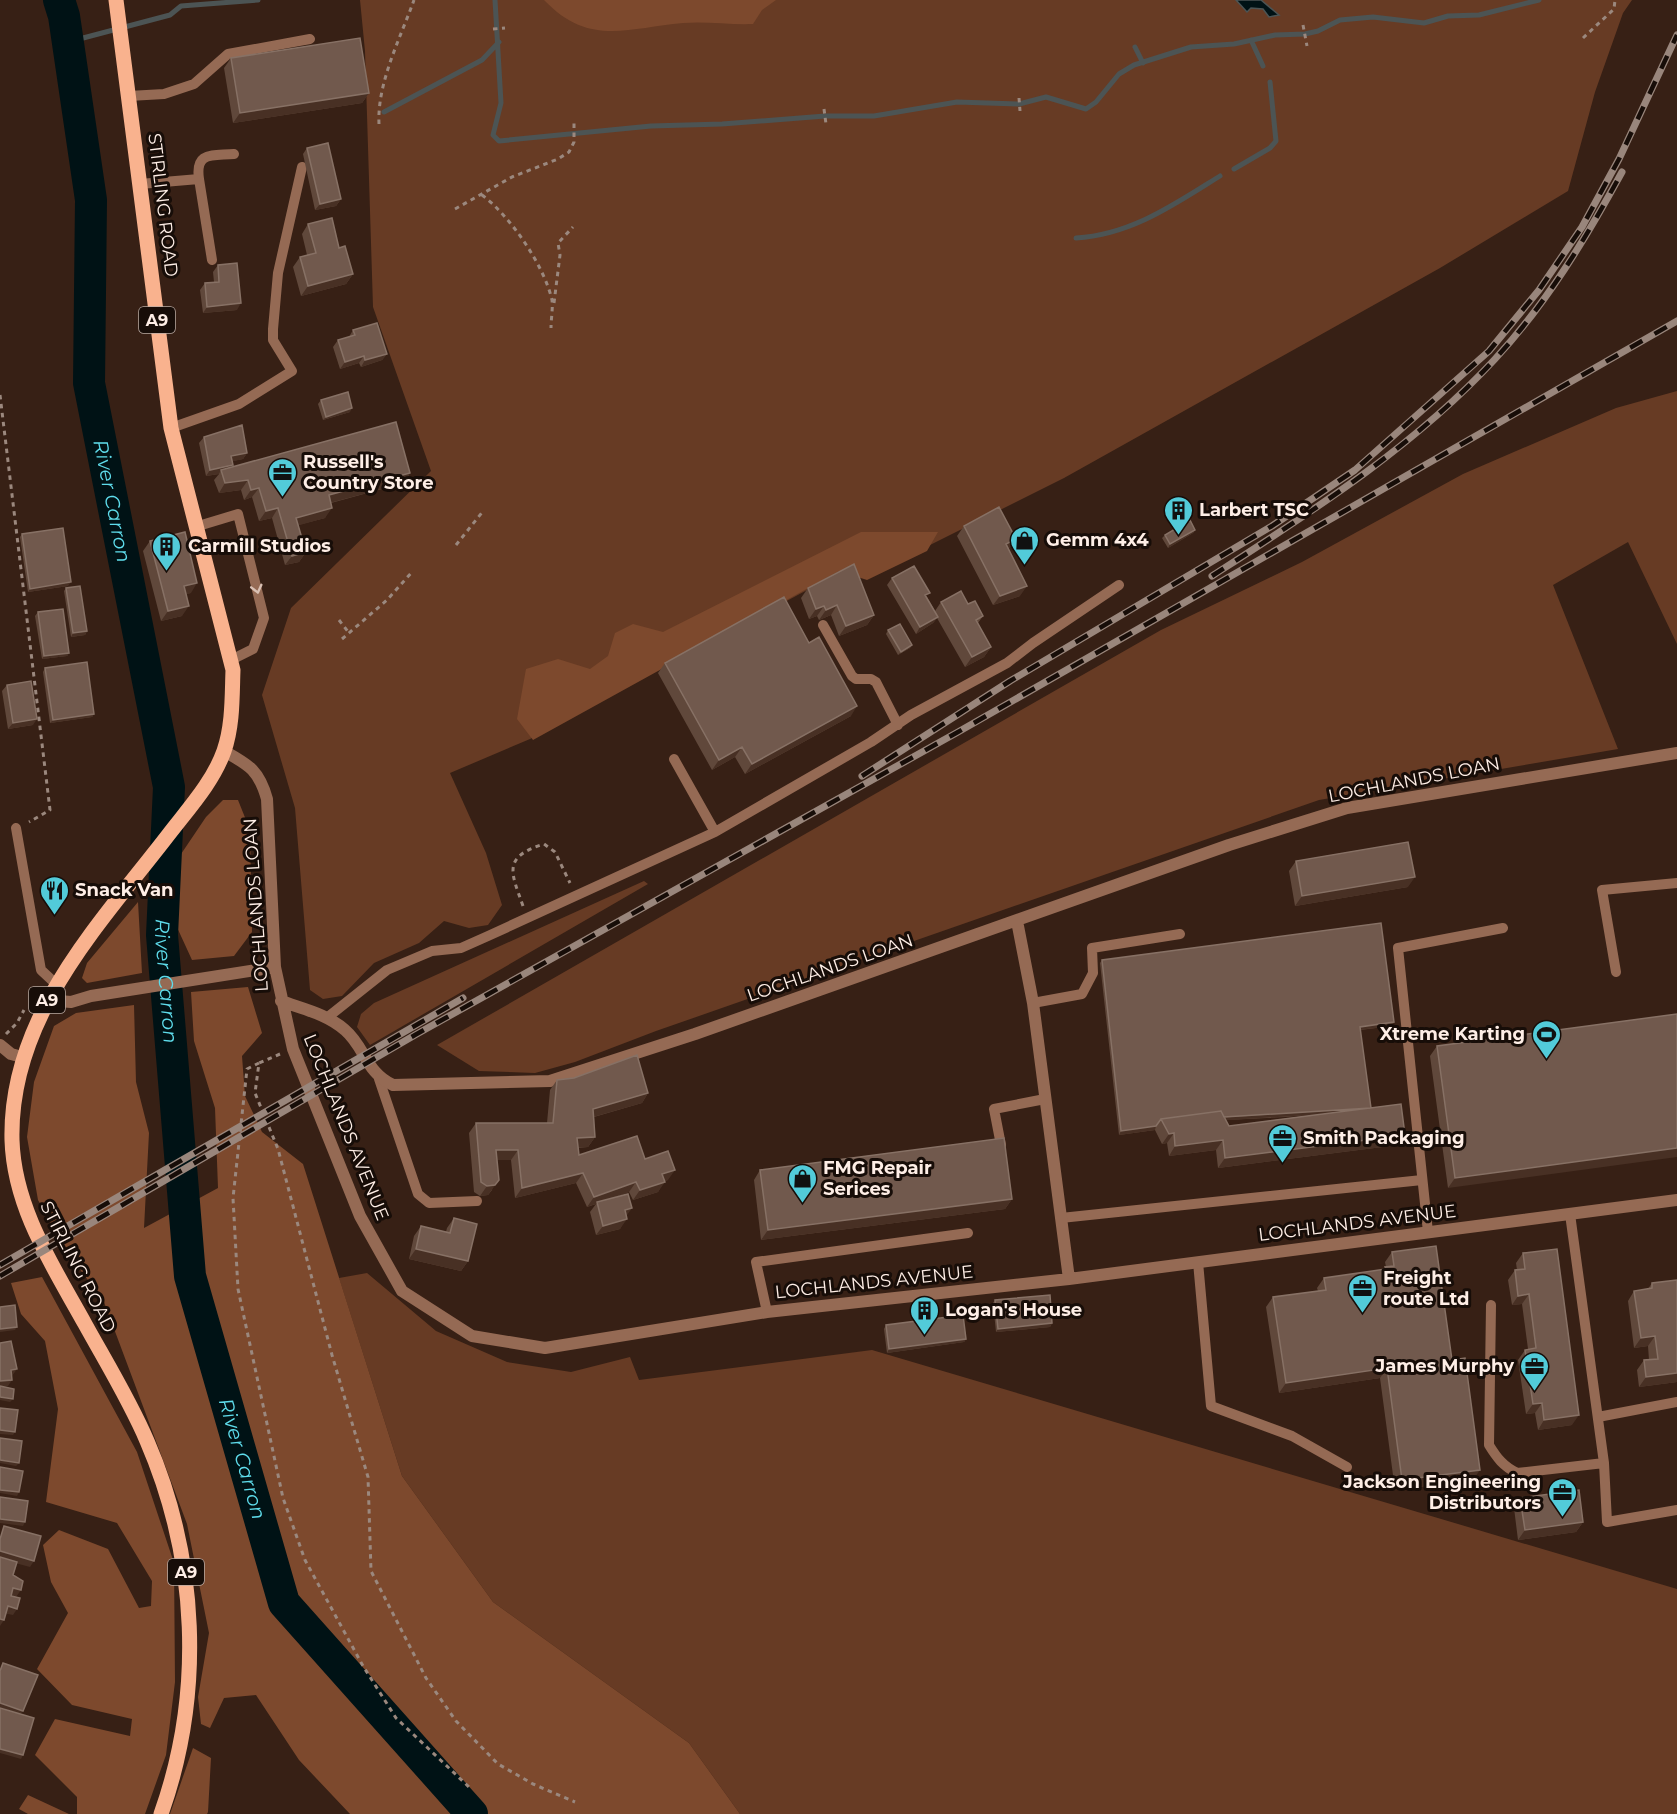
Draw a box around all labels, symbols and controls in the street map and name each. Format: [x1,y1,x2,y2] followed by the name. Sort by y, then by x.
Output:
[143,132,183,278] street label: STIRLING ROAD
[139,307,175,333] road number: A9
[88,437,136,565] water label: River Carron
[303,451,434,494] place label: Russell's Country Store
[266,456,298,498] office icon: Russell's Country Store
[1162,494,1194,536] building icon: Larbert TSC
[1199,499,1309,521] place label: Larbert TSC
[1009,524,1041,566] shop icon: Gemm 4x4
[1046,529,1149,551] place label: Gemm 4x4
[151,530,183,572] building icon: Carmill Studios
[188,535,331,557] place label: Carmill Studios
[249,583,262,593] one-way arrow
[1326,753,1502,807] street label: LOCHLANDS LOAN
[239,817,273,993] street label: LOCHLANDS LOAN
[38,874,70,916] restaurant icon: Snack Van
[75,879,174,901] place label: Snack Van
[150,918,183,1044] water label: River Carron
[744,929,916,1007] street label: LOCHLANDS LOAN
[29,987,65,1013] road number: A9
[1530,1018,1562,1060] sports icon: Xtreme Karting
[1380,1023,1525,1045] place label: Xtreme Karting
[298,1031,394,1223] street label: LOCHLANDS AVENUE
[1266,1122,1298,1164] office icon: Smith Packaging
[1303,1127,1465,1149] place label: Smith Packaging
[823,1157,932,1200] place label: FMG Repair Serices
[786,1162,818,1204] shop icon: FMG Repair Serices
[35,1198,121,1336] street label: STIRLING ROAD
[1257,1200,1457,1246] street label: LOCHLANDS AVENUE
[774,1261,974,1303] street label: LOCHLANDS AVENUE
[1383,1267,1470,1310] place label: Freight route Ltd
[1346,1272,1378,1314] office icon: Freight route Ltd
[908,1294,940,1336] building icon: Logan's House
[945,1299,1082,1321] place label: Logan's House
[1519,1350,1551,1392] office icon: James Murphy
[1374,1355,1514,1377] place label: James Murphy
[214,1395,271,1522] water label: River Carron
[1342,1471,1541,1514] place label: Jackson Engineering Distributors
[1546,1476,1578,1518] office icon: Jackson Engineering Distributors
[168,1559,204,1585] road number: A9

